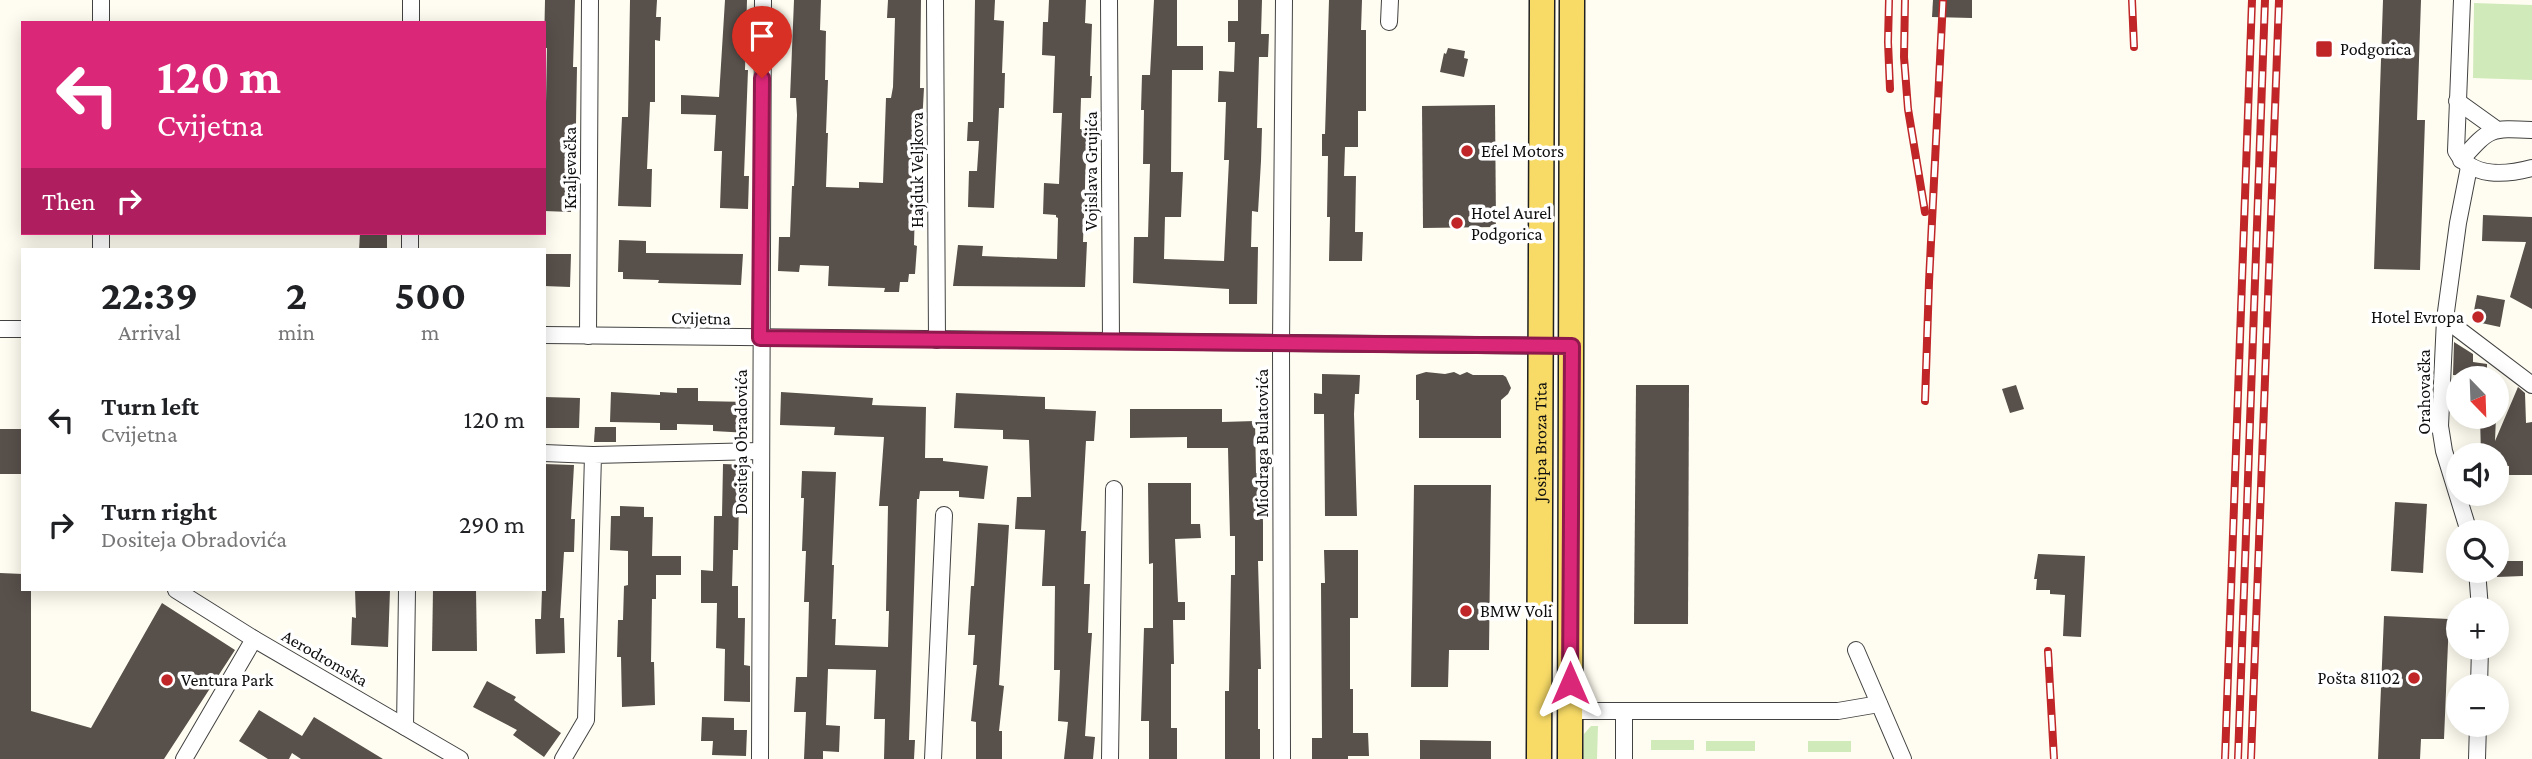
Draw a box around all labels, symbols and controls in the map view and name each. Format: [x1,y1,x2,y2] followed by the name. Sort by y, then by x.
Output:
[732,6,792,78] pin
[743,17,781,55] icon: arrive
[2314,39,2334,59] marker: Podgorica
[2340,39,2412,59] place label: Podgorica
[42,49,133,140] icon: left
[157,49,281,104] text: 120 m
[157,107,263,143] text: Cvijetna
[1081,111,1102,231] street label: Vojislava Grujića
[907,112,928,228] street label: Hajduk Veljkova
[560,127,581,209] street label: Kraljevačka
[1481,141,1564,161] place label: Efel Motors
[1459,143,1475,159] marker: Efel Motors
[110,182,148,220] icon: right
[42,187,96,216] text: Then
[1471,203,1552,244] place label: Hotel Aurel Podgorica
[1449,215,1465,231] marker: Hotel Aurel Podgorica
[101,271,198,318] text: 22:39
[286,271,307,318] text: 2
[395,271,466,318] text: 500
[671,307,731,330] street label: Cvijetna
[2371,307,2464,327] place label: Hotel Evropa
[2470,309,2486,325] marker: Hotel Evropa
[118,319,181,345] text: Arrival
[278,319,315,345] text: min
[421,319,440,345] text: m
[2414,349,2434,435] street label: Orahovačka
[2446,366,2510,429] north arrow
[2446,366,2509,737] map controls
[731,369,752,515] street label: Dositeja Obradovića
[1252,369,1272,517] street label: Miodraga Bulatovića
[1530,382,1550,504] street label: Josipa Broza Tita
[101,392,199,421] text: Turn left
[42,401,80,439] icon: left
[464,405,525,434] text: 120 m
[101,421,178,447] text: Cvijetna
[2446,443,2509,506] button: sound
[101,497,217,526] text: Turn right
[42,506,80,544] icon: right
[459,510,525,539] text: 290 m
[2446,520,2509,583] button: search
[101,526,287,552] text: Dositeja Obradovića
[2446,597,2509,660] button: +
[1480,601,1553,621] place label: BMW Voli
[1458,603,1474,619] marker: BMW Voli
[278,625,372,691] street label: Aerodromska
[1533,646,1607,720] position arrow
[2318,668,2400,688] place label: Pošta 81102
[181,670,274,690] place label: Ventura Park
[2406,670,2422,686] marker: Pošta 81102
[159,672,175,688] marker: Ventura Park
[2446,674,2509,737] button: −

